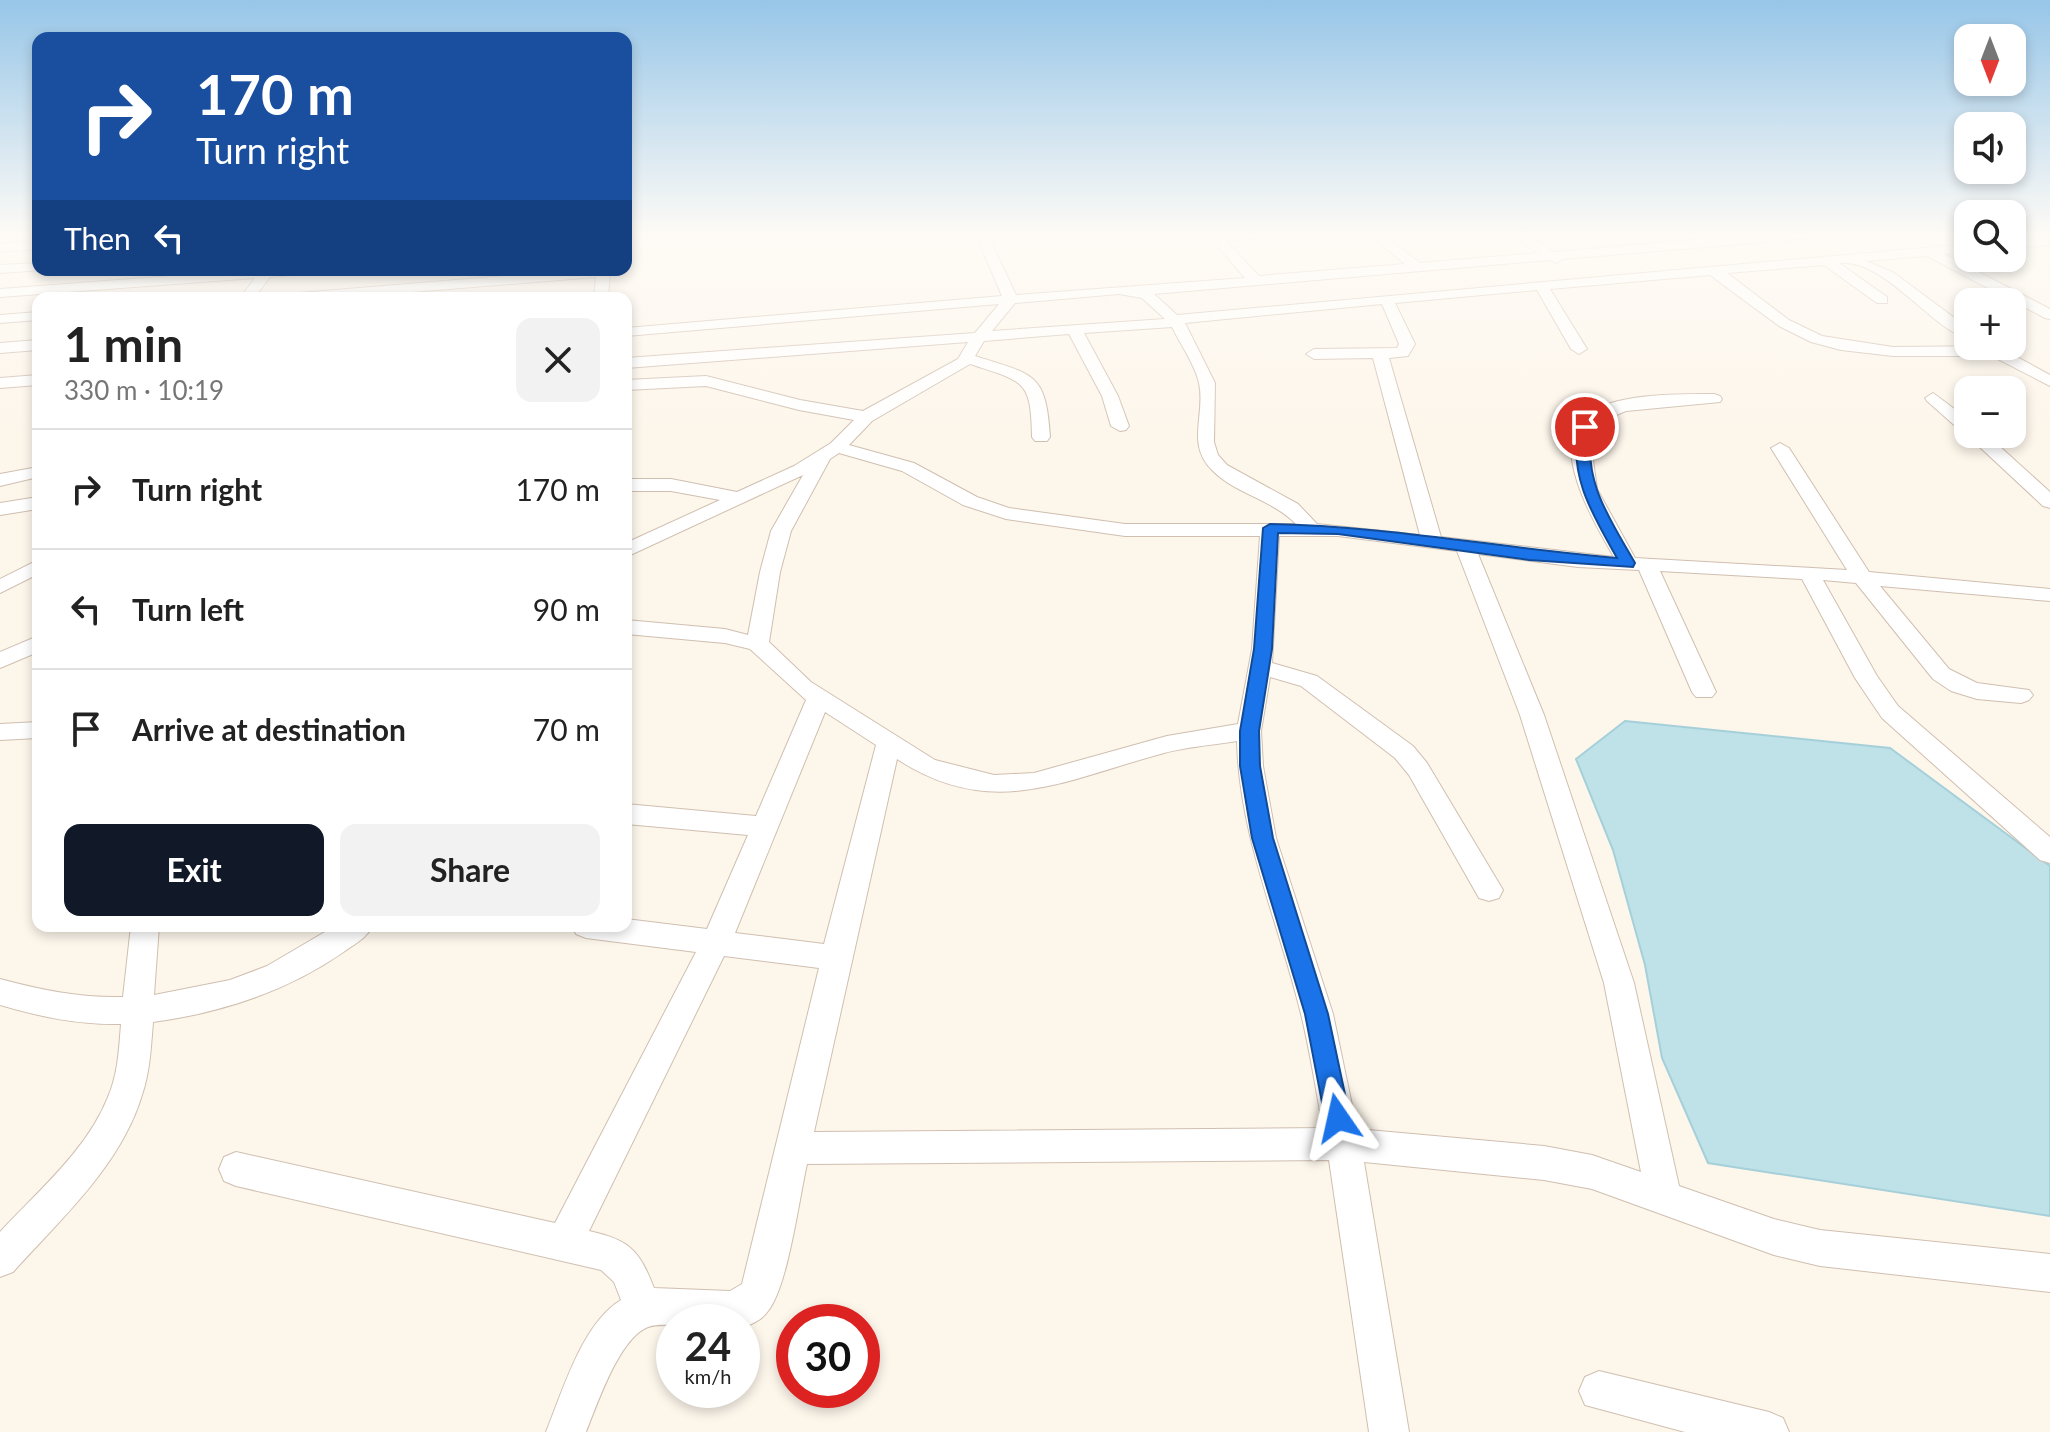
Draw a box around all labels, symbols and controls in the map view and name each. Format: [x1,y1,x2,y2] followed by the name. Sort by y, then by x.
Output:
[1954,24,2026,96] north arrow
[1954,24,2026,448] map controls
[196,60,354,127] text: 170 m
[64,64,168,168] icon: right
[1954,112,2026,184] button: sound
[196,128,349,172] text: Turn right
[1954,200,2026,272] button: search
[147,216,191,260] icon: left
[64,220,131,256] text: Then
[1954,288,2026,360] button: +
[64,315,183,372] text: 1 min
[516,318,600,402] button: close
[64,374,224,406] text: 330 m · 10:19
[1954,376,2026,448] button: −
[1551,393,1619,461] pin
[1563,405,1607,449] icon: arrive
[64,467,108,511] icon: right
[132,471,262,507] text: Turn right
[515,471,600,507] text: 170 m
[64,587,108,631] icon: left
[132,591,244,627] text: Turn left
[533,591,600,627] text: 90 m
[64,707,108,751] icon: arrive
[132,711,406,747] text: Arrive at destination
[533,711,600,747] text: 70 m
[64,824,324,916] button: Exit
[340,824,600,916] button: Share
[1296,1076,1380,1160] position arrow
[776,1304,880,1408] speed limit sign: 30
[685,1322,731,1370] text: 24
[685,1364,731,1388] text: km/h

